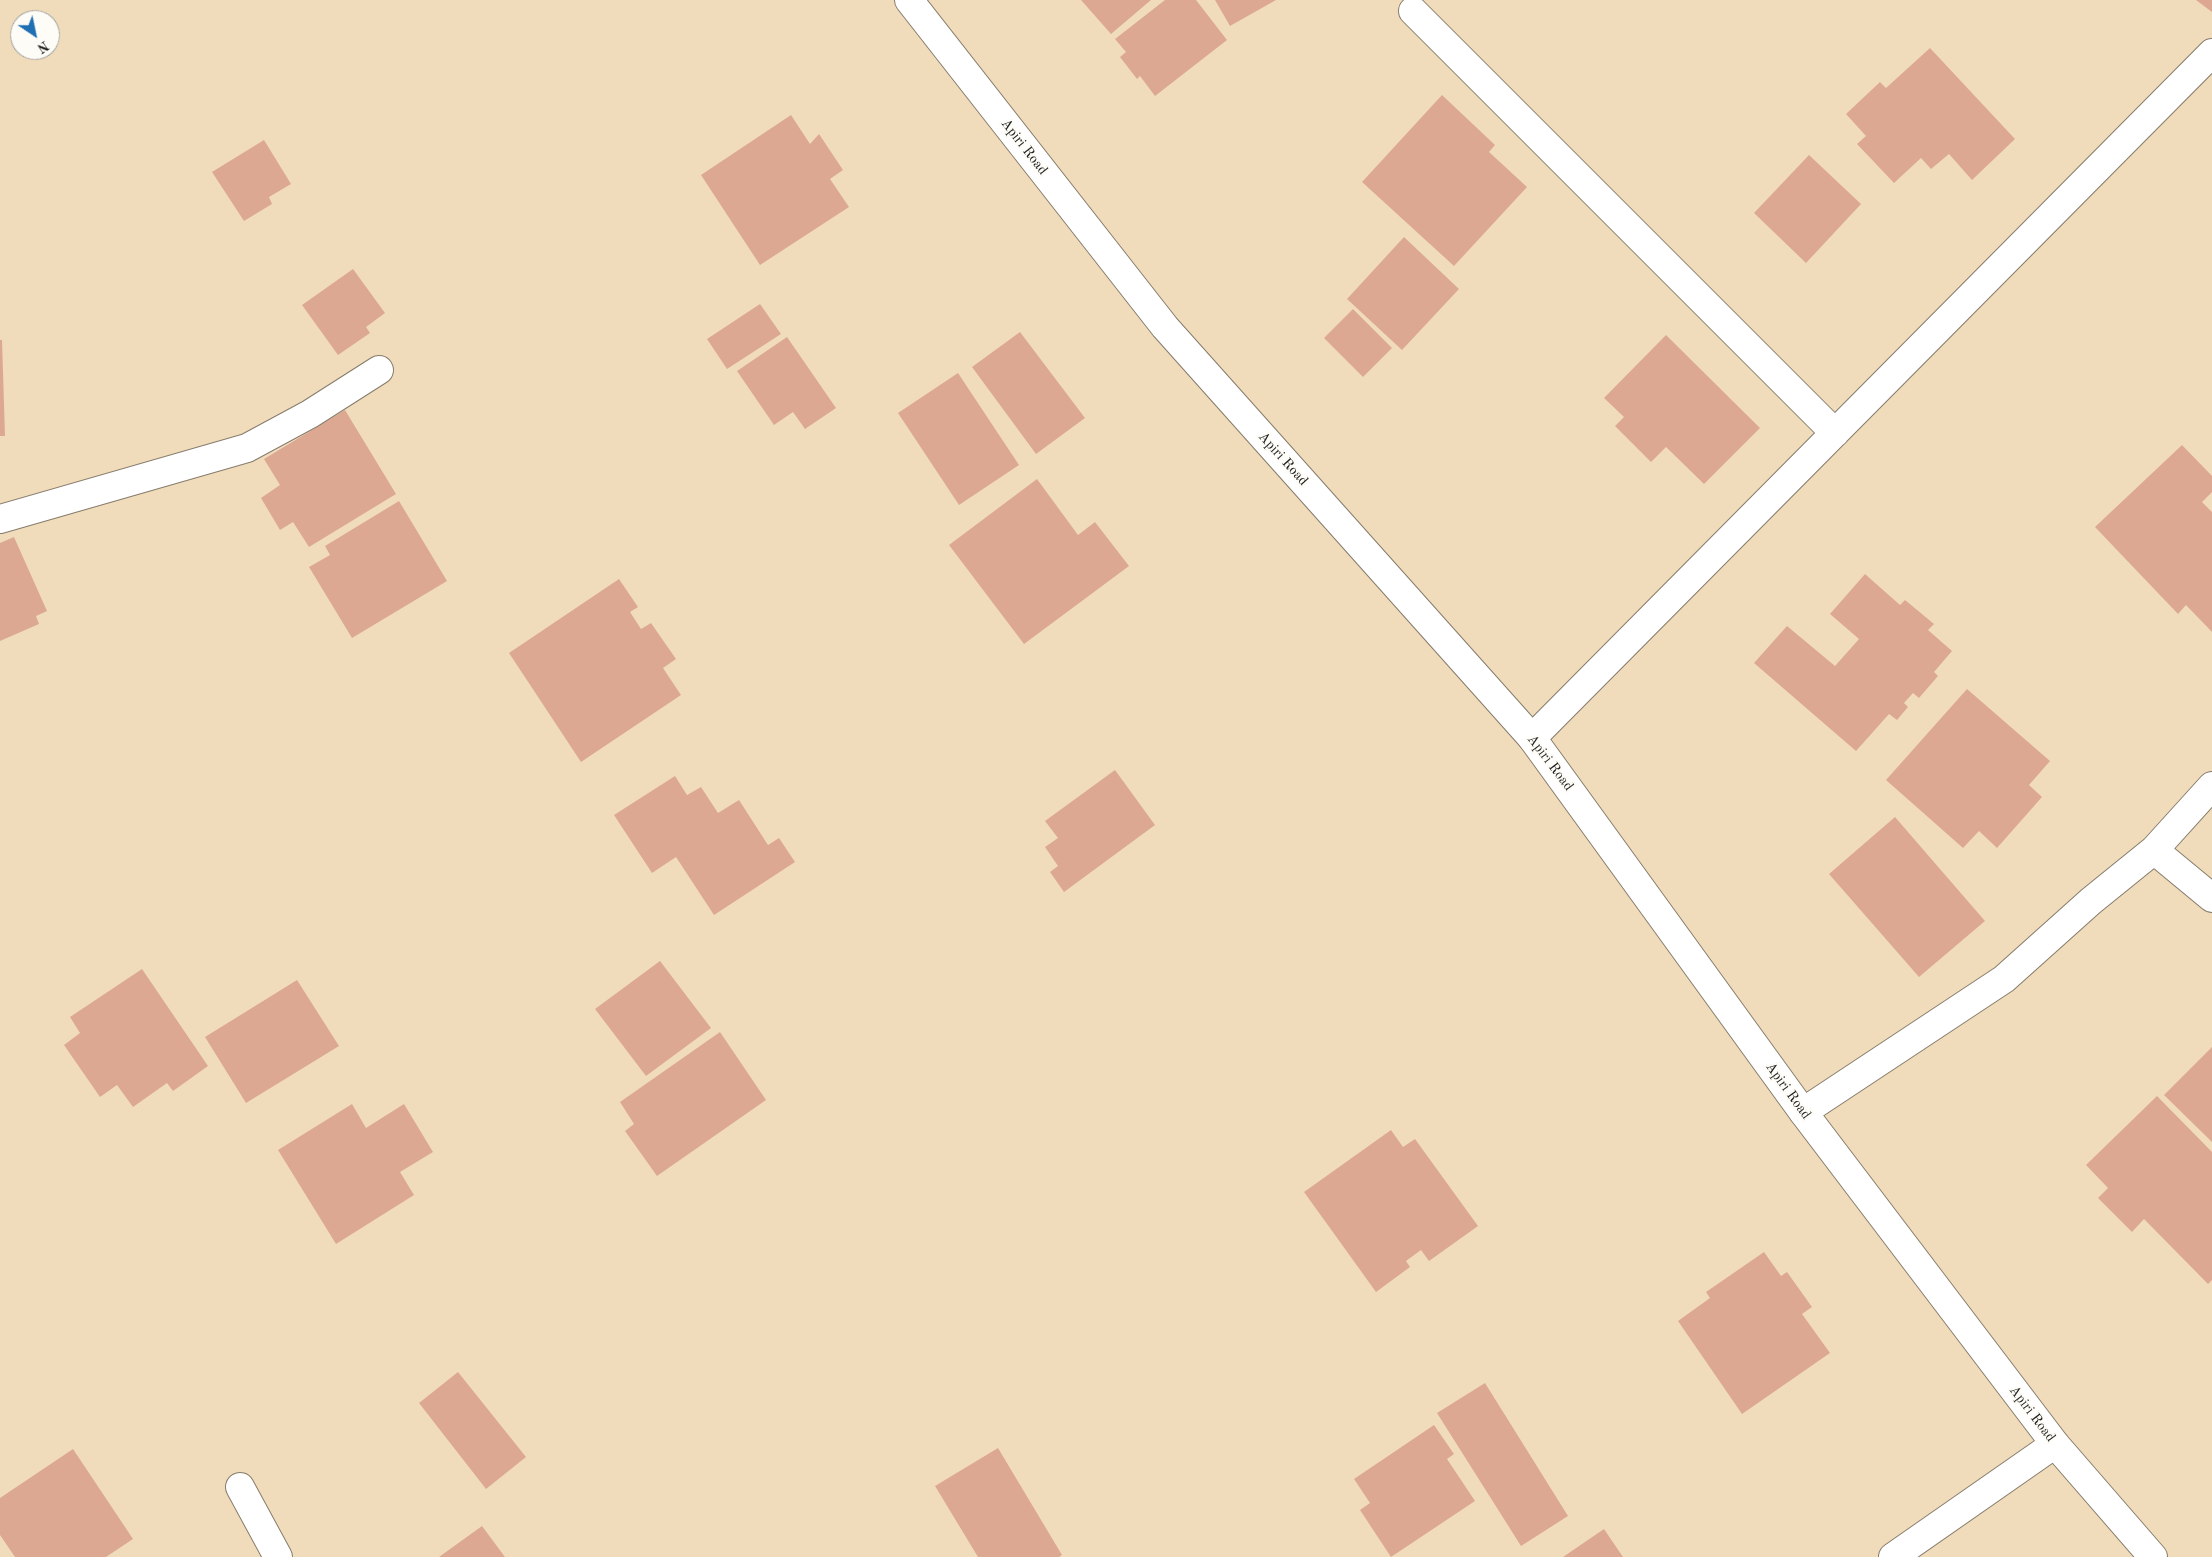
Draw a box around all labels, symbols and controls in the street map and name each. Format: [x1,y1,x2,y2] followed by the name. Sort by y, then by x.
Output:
[10,10,60,60] north arrow
[34,38,51,55] text: N
[997,116,1051,178] street label: Apiri Road
[1255,429,1311,489] street label: Apiri Road
[1523,731,1577,795] street label: Apiri Road
[1762,1059,1814,1123] street label: Apiri Road
[2005,1382,2059,1446] street label: Apiri Road

